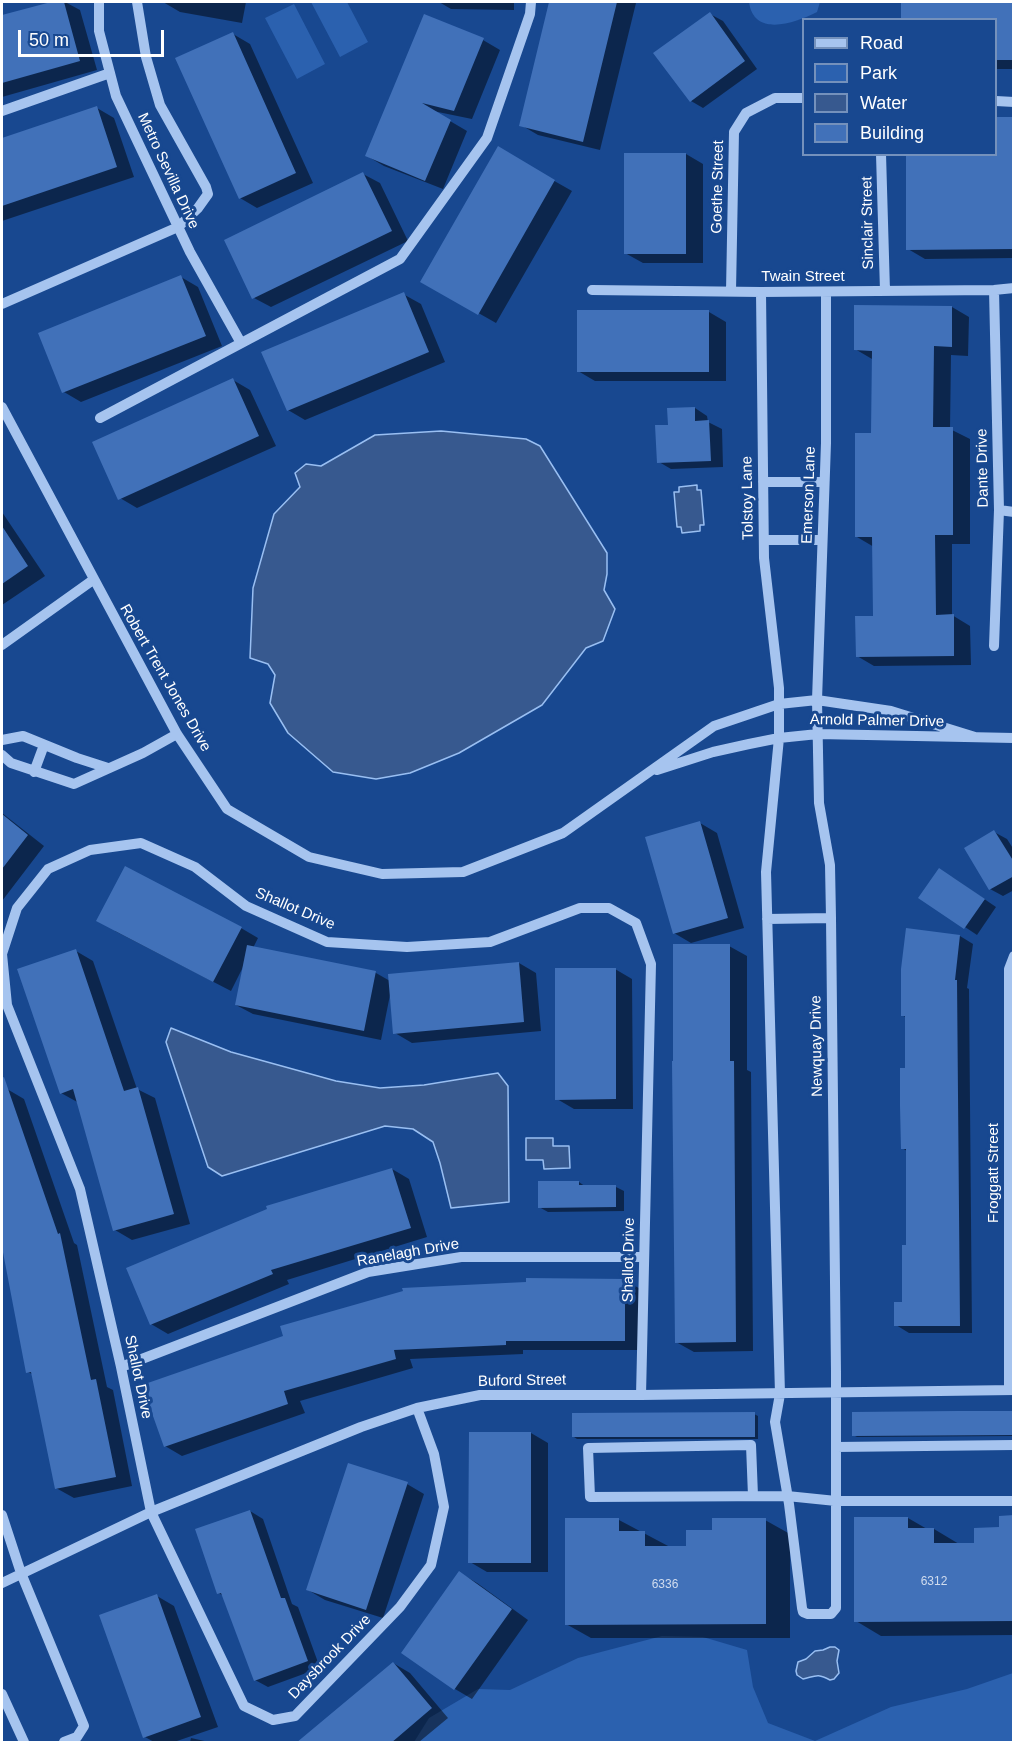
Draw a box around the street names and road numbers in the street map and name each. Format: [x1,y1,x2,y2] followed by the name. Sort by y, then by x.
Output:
[133,110,203,232] street label: Metro Sevilla Drive
[708,140,728,234] street label: Goethe Street
[858,176,878,270] street label: Sinclair Street
[761,268,845,286] street label: Twain Street
[973,428,993,508] street label: Dante Drive
[798,446,820,544] street label: Emerson Lane
[738,456,758,540] street label: Tolstoy Lane
[115,601,215,755] street label: Robert Trent Jones Drive
[810,711,944,731] street label: Arnold Palmer Drive
[252,884,338,934] street label: Shallot Drive
[807,995,827,1097] street label: Newquay Drive
[985,1123,1003,1223] street label: Froggatt Street
[619,1217,639,1303] street label: Shallot Drive
[356,1235,460,1271] street label: Ranelagh Drive
[120,1334,156,1420] street label: Shallot Drive
[478,1371,566,1391] street label: Buford Street
[285,1611,375,1703] street label: Daysbrook Drive

